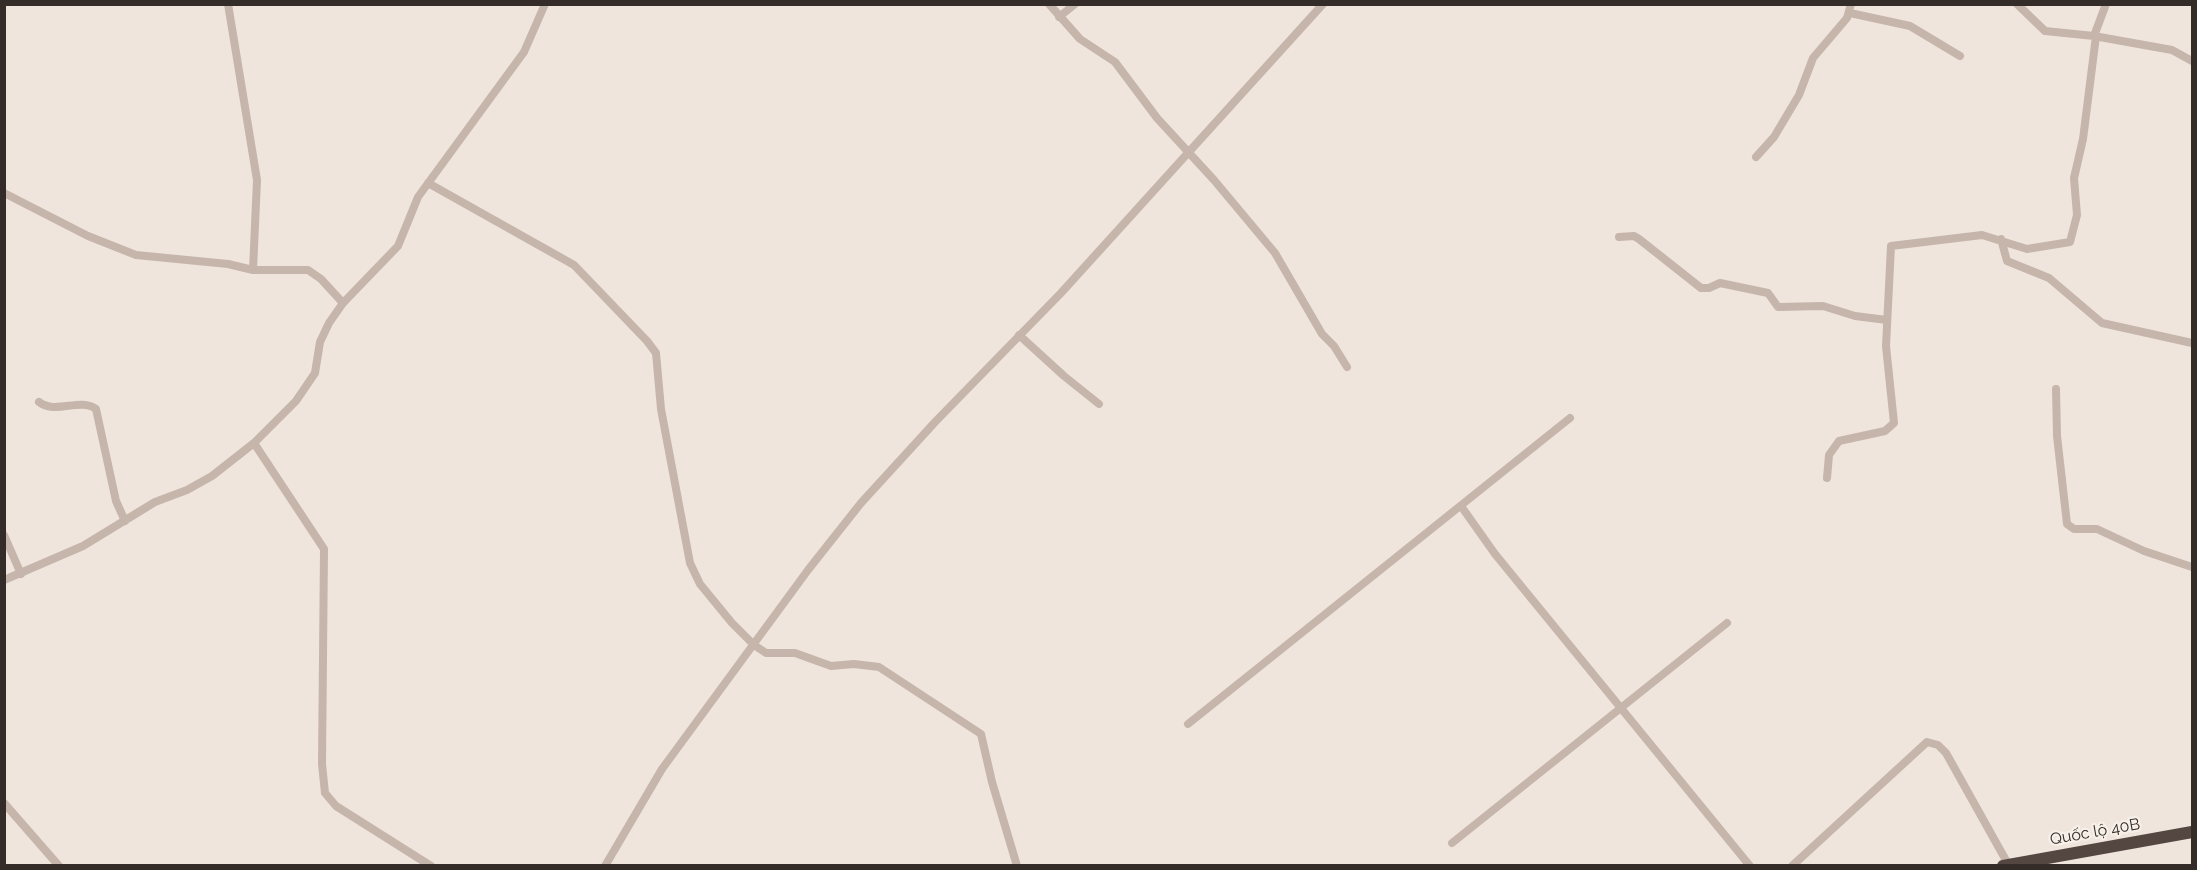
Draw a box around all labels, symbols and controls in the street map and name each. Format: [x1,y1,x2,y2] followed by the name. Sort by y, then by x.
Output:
[2049,815,2141,849] street label: Quốc lộ 40B

